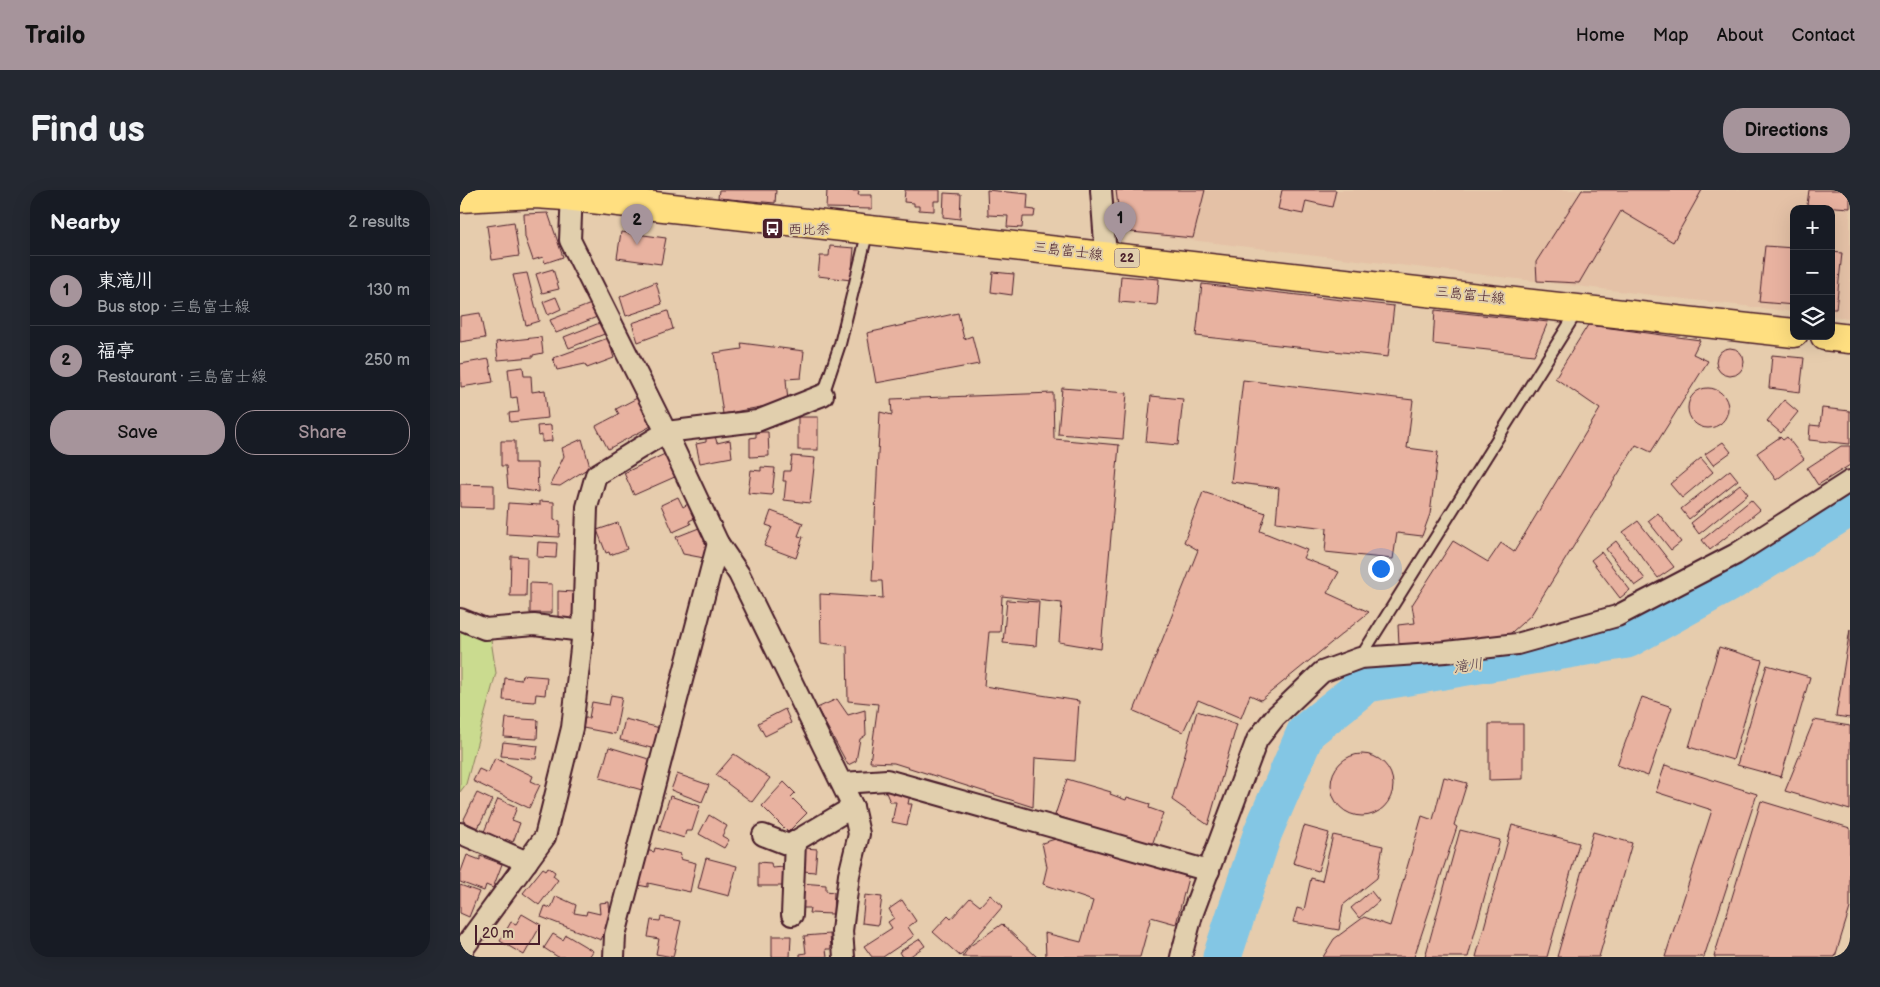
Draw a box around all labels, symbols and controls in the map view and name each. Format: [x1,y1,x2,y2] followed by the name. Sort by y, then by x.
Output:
[25,21,85,50] text: Trailo
[1576,25,1625,46] text: Home
[1653,25,1689,46] text: Map
[1717,25,1764,46] text: About
[1792,25,1855,46] text: Contact
[1723,108,1850,153] button: Directions
[30,109,145,152] text: Find us
[1104,202,1136,243] pin: 1
[621,204,653,245] pin: 2
[1790,205,1835,340] map controls
[1790,205,1835,250] button: +
[50,210,120,235] text: Nearby
[348,213,410,232] text: 2 results
[760,217,784,241] bus stop icon: 西比奈
[788,221,830,238] place label: 西比奈
[1032,238,1104,264] street label: 三島富士線
[1114,248,1140,268] road number: 22
[1790,250,1835,295] button: −
[97,270,154,293] text: 東滝川
[63,281,69,300] text: 1
[367,281,410,300] text: 130 m
[1434,283,1506,307] street label: 三島富士線
[1790,295,1835,340] button: layers
[97,298,250,317] text: Bus stop · 三島富士線
[97,340,135,363] text: 福亭
[61,351,71,370] text: 2
[364,351,410,370] text: 250 m
[97,368,267,387] text: Restaurant · 三島富士線
[50,410,225,455] button: Save
[235,410,410,455] button: Share
[1368,556,1394,582] your location
[1452,654,1484,678] water label: 滝川
[475,922,540,945] scale bar
[482,925,514,942] text: 20 m

